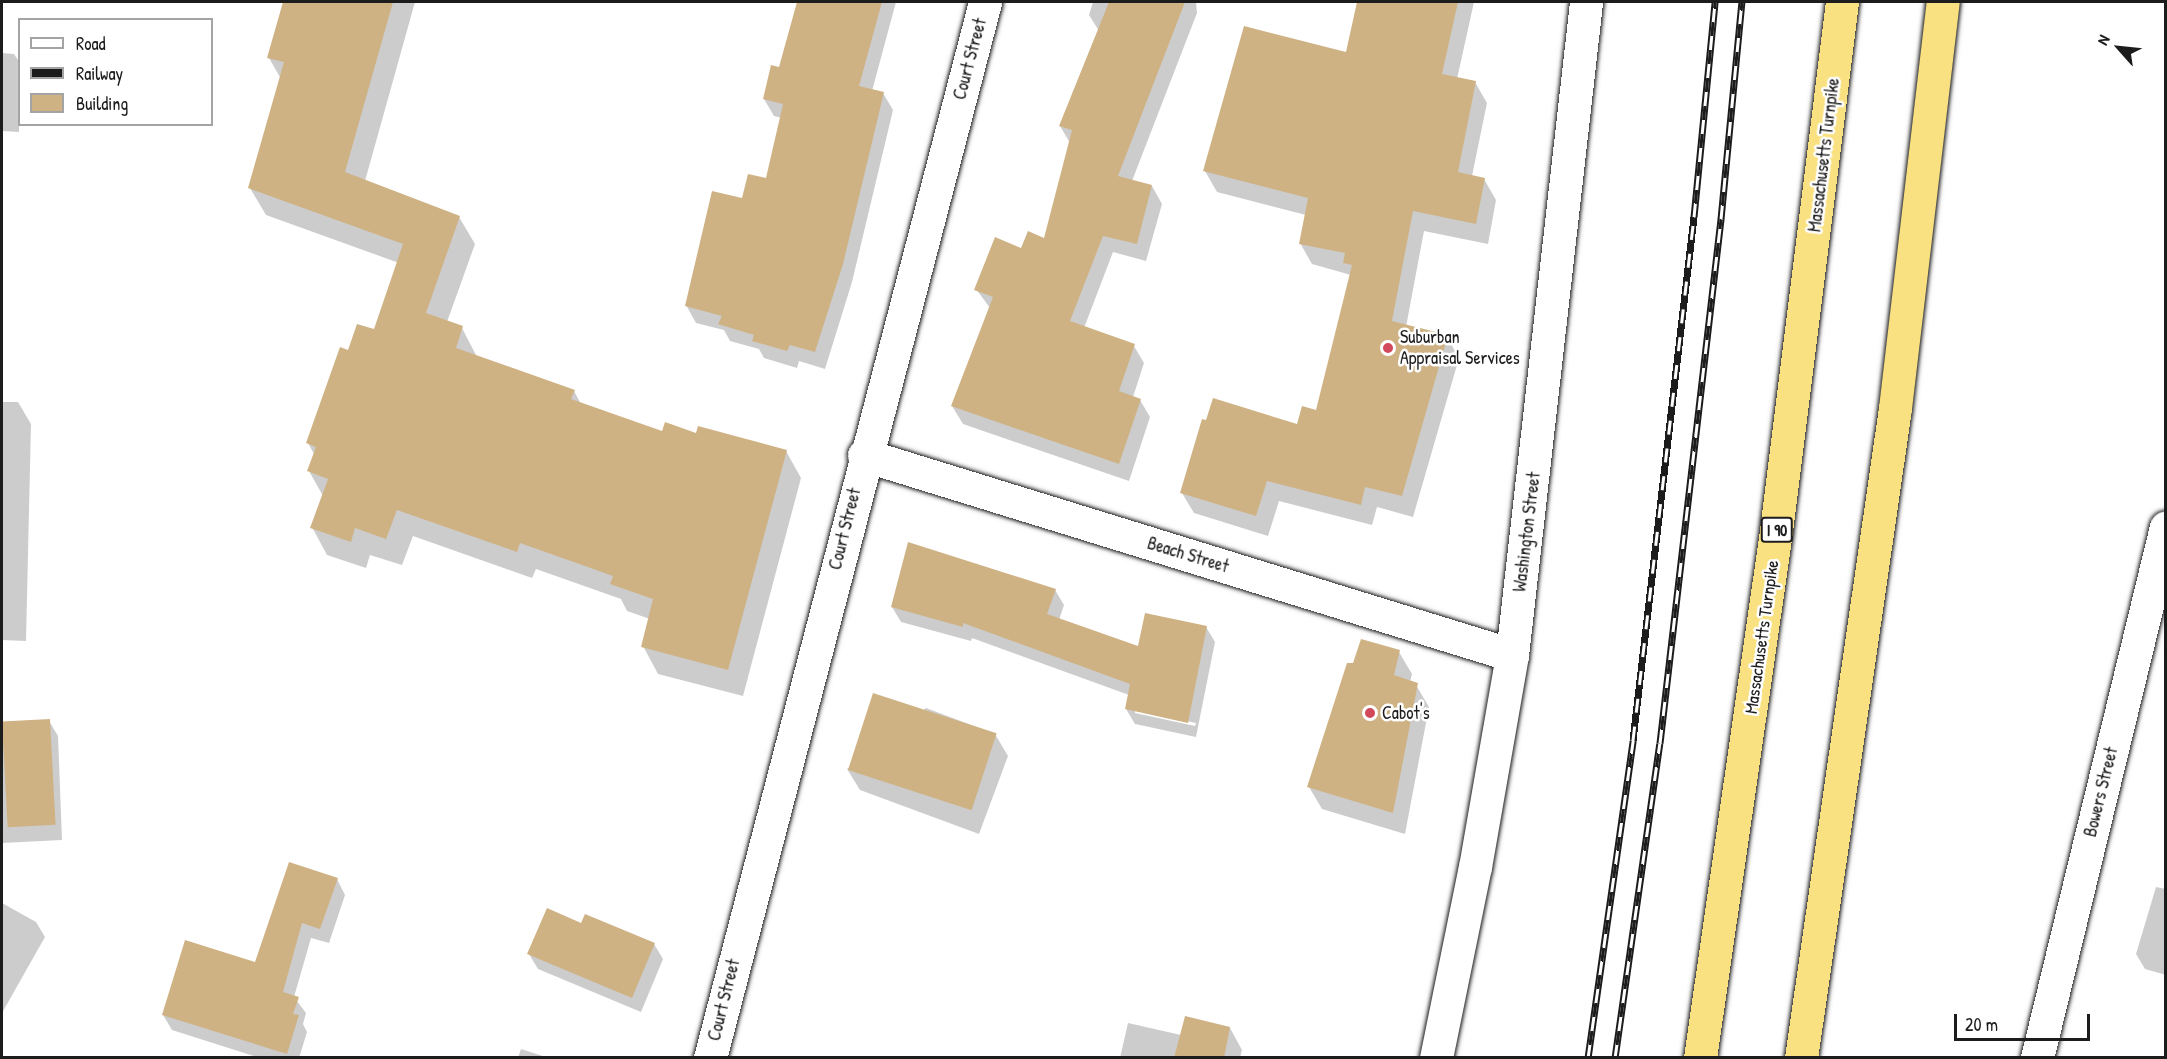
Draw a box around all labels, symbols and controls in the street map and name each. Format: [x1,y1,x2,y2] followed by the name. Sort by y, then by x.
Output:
[949,16,991,102] street label: Court Street
[18,18,213,126] legend
[2089,18,2149,78] north arrow
[76,31,106,56] text: Road
[2091,31,2115,49] text: N
[76,61,123,86] text: Railway
[1804,77,1844,233] street label: Massachusetts Turnpike
[76,91,128,116] text: Building
[1400,327,1520,370] place label: Suburban Appraisal Services
[1381,341,1395,355] marker: Suburban Appraisal Services
[1509,471,1545,593] street label: Washington Street
[824,486,866,572] street label: Court Street
[1760,517,1794,543] road number: I 90
[1145,532,1231,578] street label: Beach Street
[1741,559,1783,715] street label: Massachusetts Turnpike
[1382,702,1430,724] place label: Cabot's
[1363,706,1377,720] marker: Cabot's
[2079,745,2123,839] street label: Bowers Street
[703,957,745,1043] street label: Court Street
[1957,1002,2094,1040] scale bar
[1965,1012,1998,1037] text: 20 m

